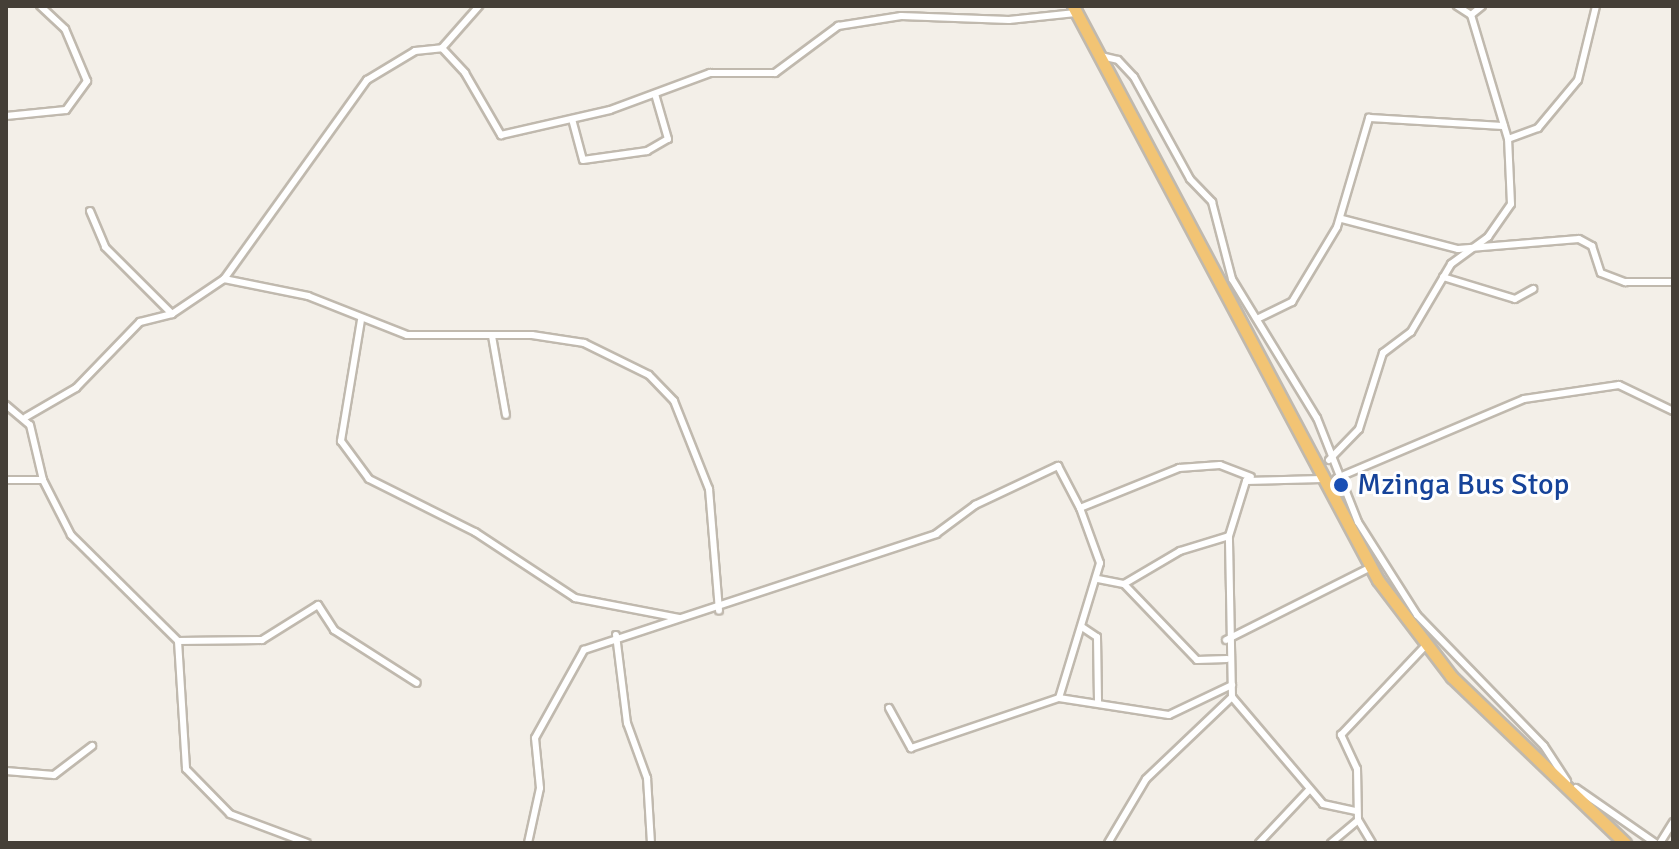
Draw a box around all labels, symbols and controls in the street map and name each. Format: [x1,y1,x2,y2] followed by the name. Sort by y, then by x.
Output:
[1357,467,1569,503] place label: Mzinga Bus Stop
[1332,476,1350,494] marker: Mzinga Bus Stop

